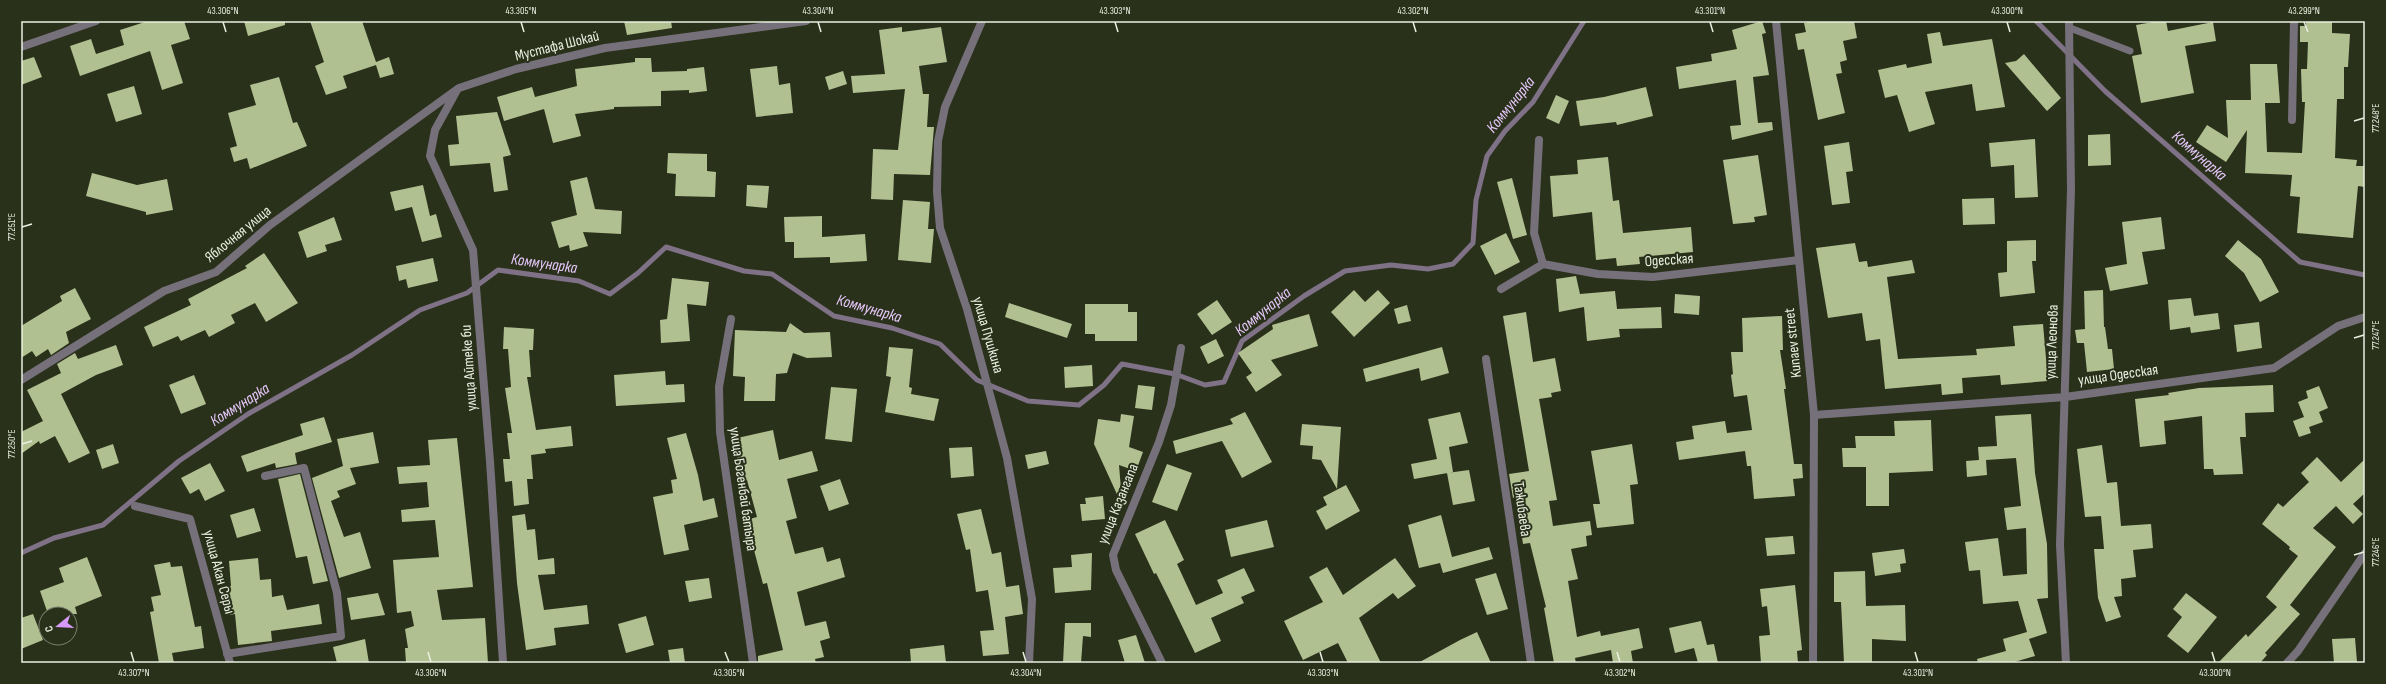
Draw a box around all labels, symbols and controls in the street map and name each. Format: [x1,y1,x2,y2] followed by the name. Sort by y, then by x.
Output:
[207,5,239,17] text: 43.306°N
[505,5,537,17] text: 43.305°N
[803,5,833,17] text: 43.304°N
[1099,5,1131,17] text: 43.303°N
[1397,5,1429,17] text: 43.302°N
[1695,5,1725,17] text: 43.301°N
[1991,5,2023,17] text: 43.300°N
[2288,5,2320,17] text: 43.299°N
[513,26,601,66] street label: Мустафа Шокай
[1483,73,1540,137] water label: Коммунарка
[2370,104,2382,132] text: 77.248°E
[2168,127,2231,185] water label: Коммунарка
[201,201,275,267] street label: Яблочная улица
[6,213,18,241] text: 77.251°E
[1644,249,1694,271] street label: Одесская
[510,250,579,278] water label: Коммунарка
[1231,283,1295,340] water label: Коммунарка
[834,291,904,327] water label: Коммунарка
[968,295,1008,376] street label: улица Пушкина
[2041,304,2063,380] street label: улица Леонова
[1780,307,1806,379] street label: Kunaev street
[2370,321,2382,349] text: 77.247°E
[457,324,481,412] street label: улица Айтеке би
[2077,360,2159,390] street label: улица Одесская
[207,379,274,431] water label: Коммунарка
[725,426,761,552] street label: улица Богенбай батыра
[6,429,18,459] text: 77.250°E
[1093,461,1143,547] street label: улица Казангапа
[1509,480,1535,538] street label: Тажибаева
[199,528,239,616] street label: улица Акан Серы
[2370,537,2382,567] text: 77.246°E
[38,606,78,646] north arrow
[42,624,56,634] text: С
[118,667,150,679] text: 43.307°N
[415,667,447,679] text: 43.306°N
[713,667,745,679] text: 43.305°N
[1011,667,1041,679] text: 43.304°N
[1307,667,1339,679] text: 43.303°N
[1604,667,1636,679] text: 43.302°N
[1903,667,1933,679] text: 43.301°N
[2199,667,2231,679] text: 43.300°N

